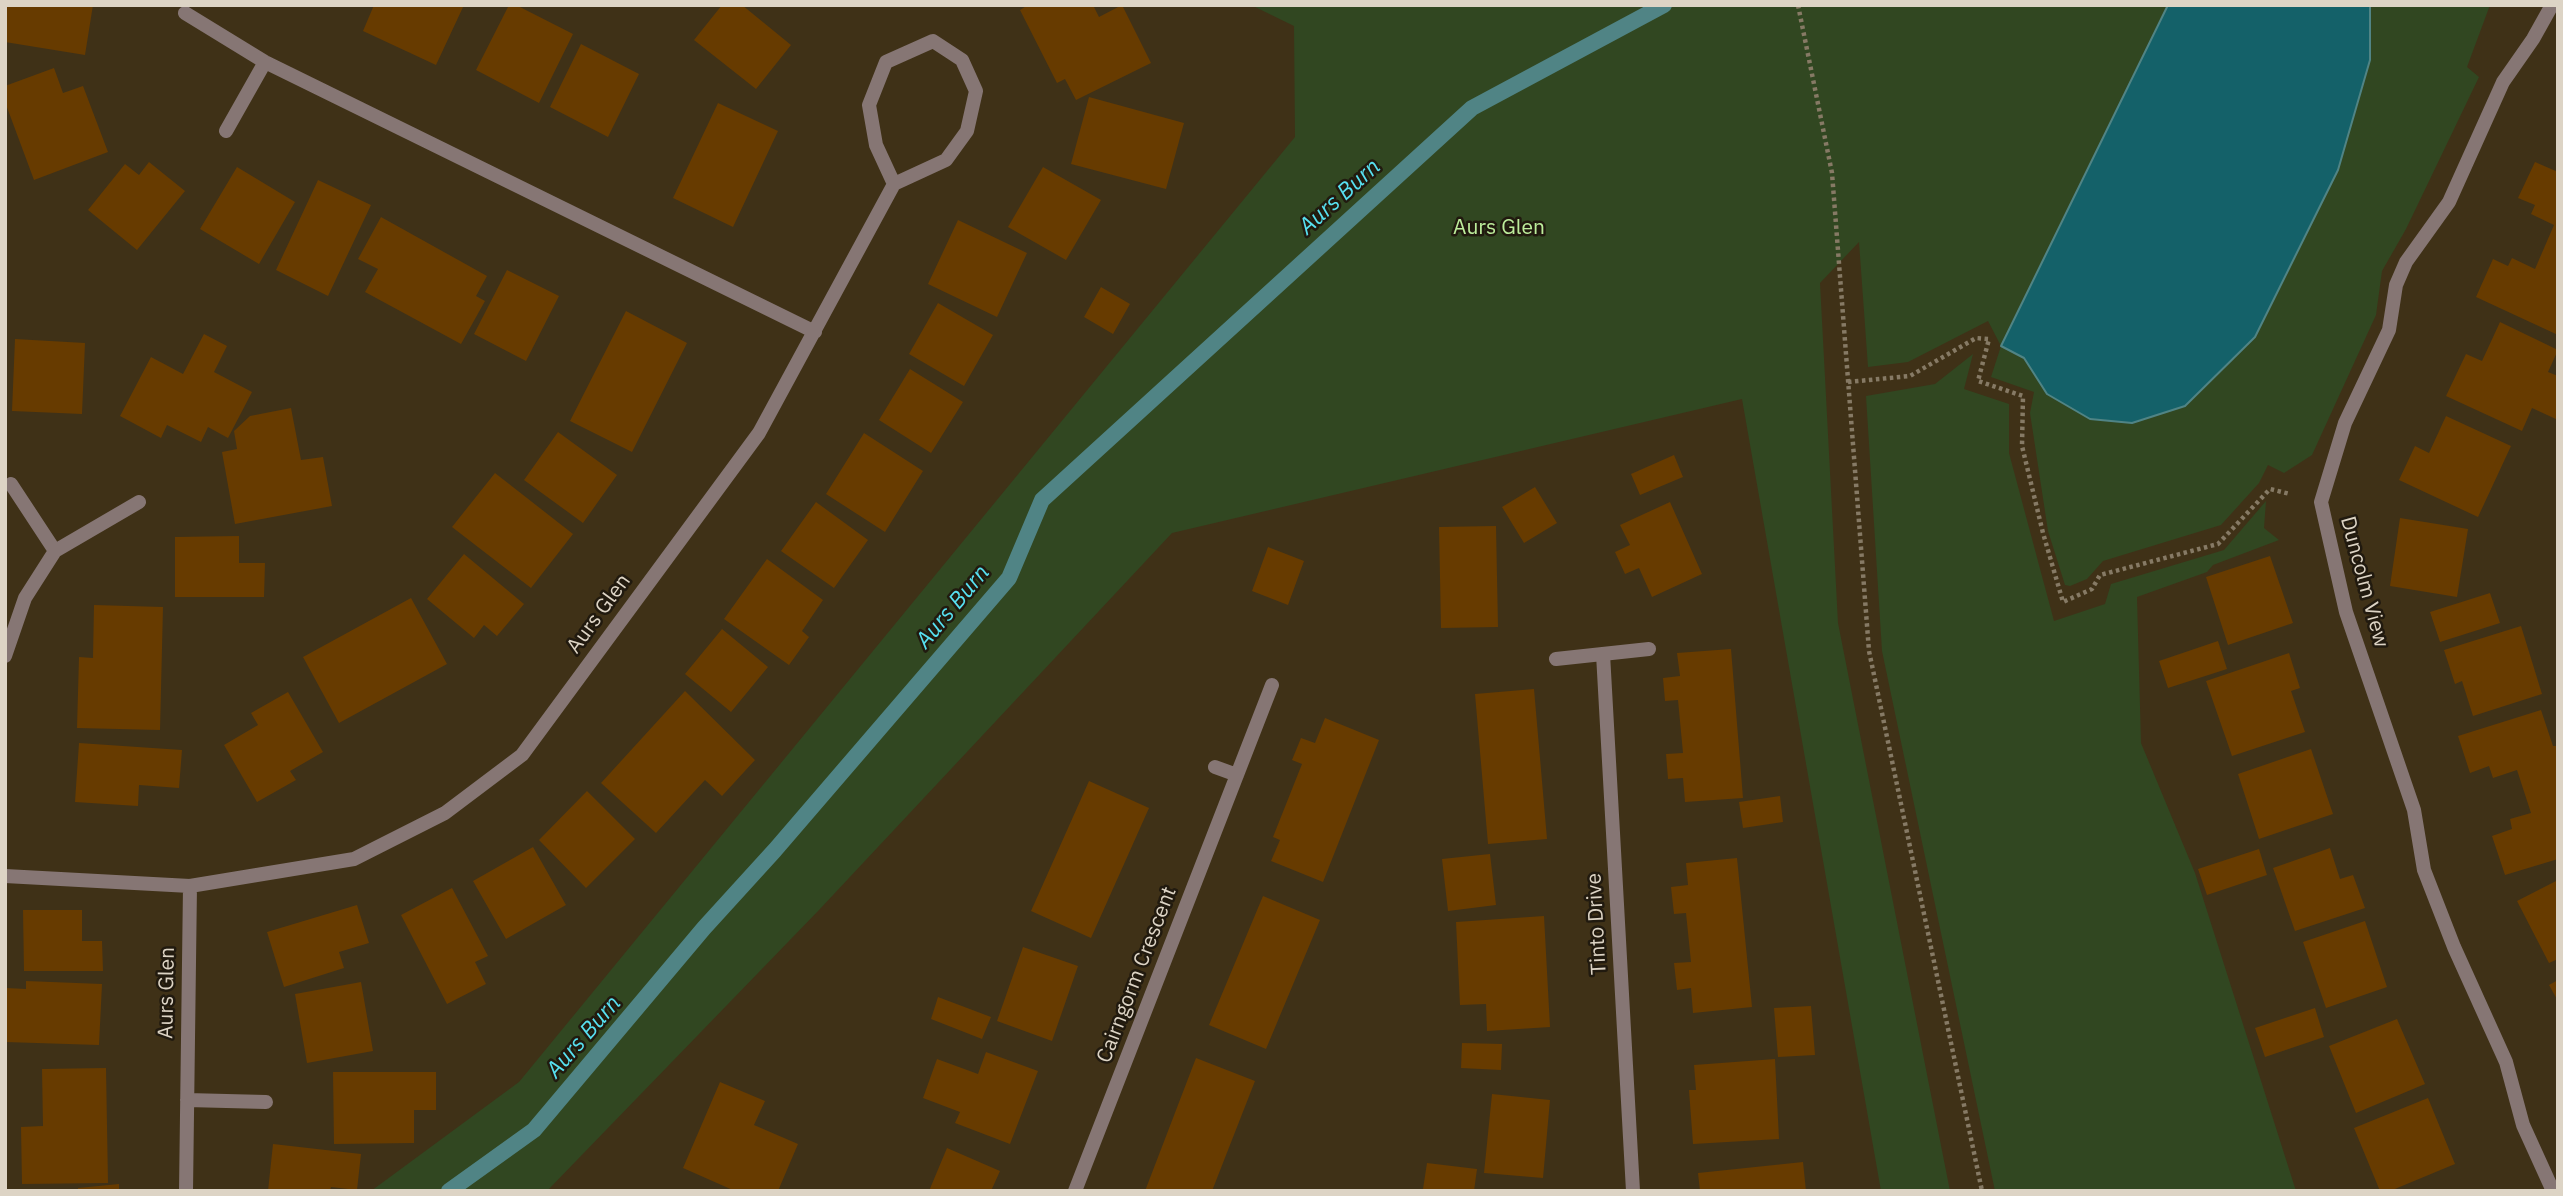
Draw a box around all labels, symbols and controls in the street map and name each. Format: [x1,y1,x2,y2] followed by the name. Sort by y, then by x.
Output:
[1294,153,1386,241] water label: Aurs Burn
[1453,215,1545,241] park label: Aurs Glen
[2334,514,2394,650] street label: Duncolm View
[910,560,996,654] water label: Aurs Burn
[562,569,636,659] street label: Aurs Glen
[1582,872,1612,976] street label: Tinto Drive
[1092,883,1182,1067] street label: Cairngorm Crescent
[154,947,180,1039] street label: Aurs Glen
[541,990,627,1084] water label: Aurs Burn

